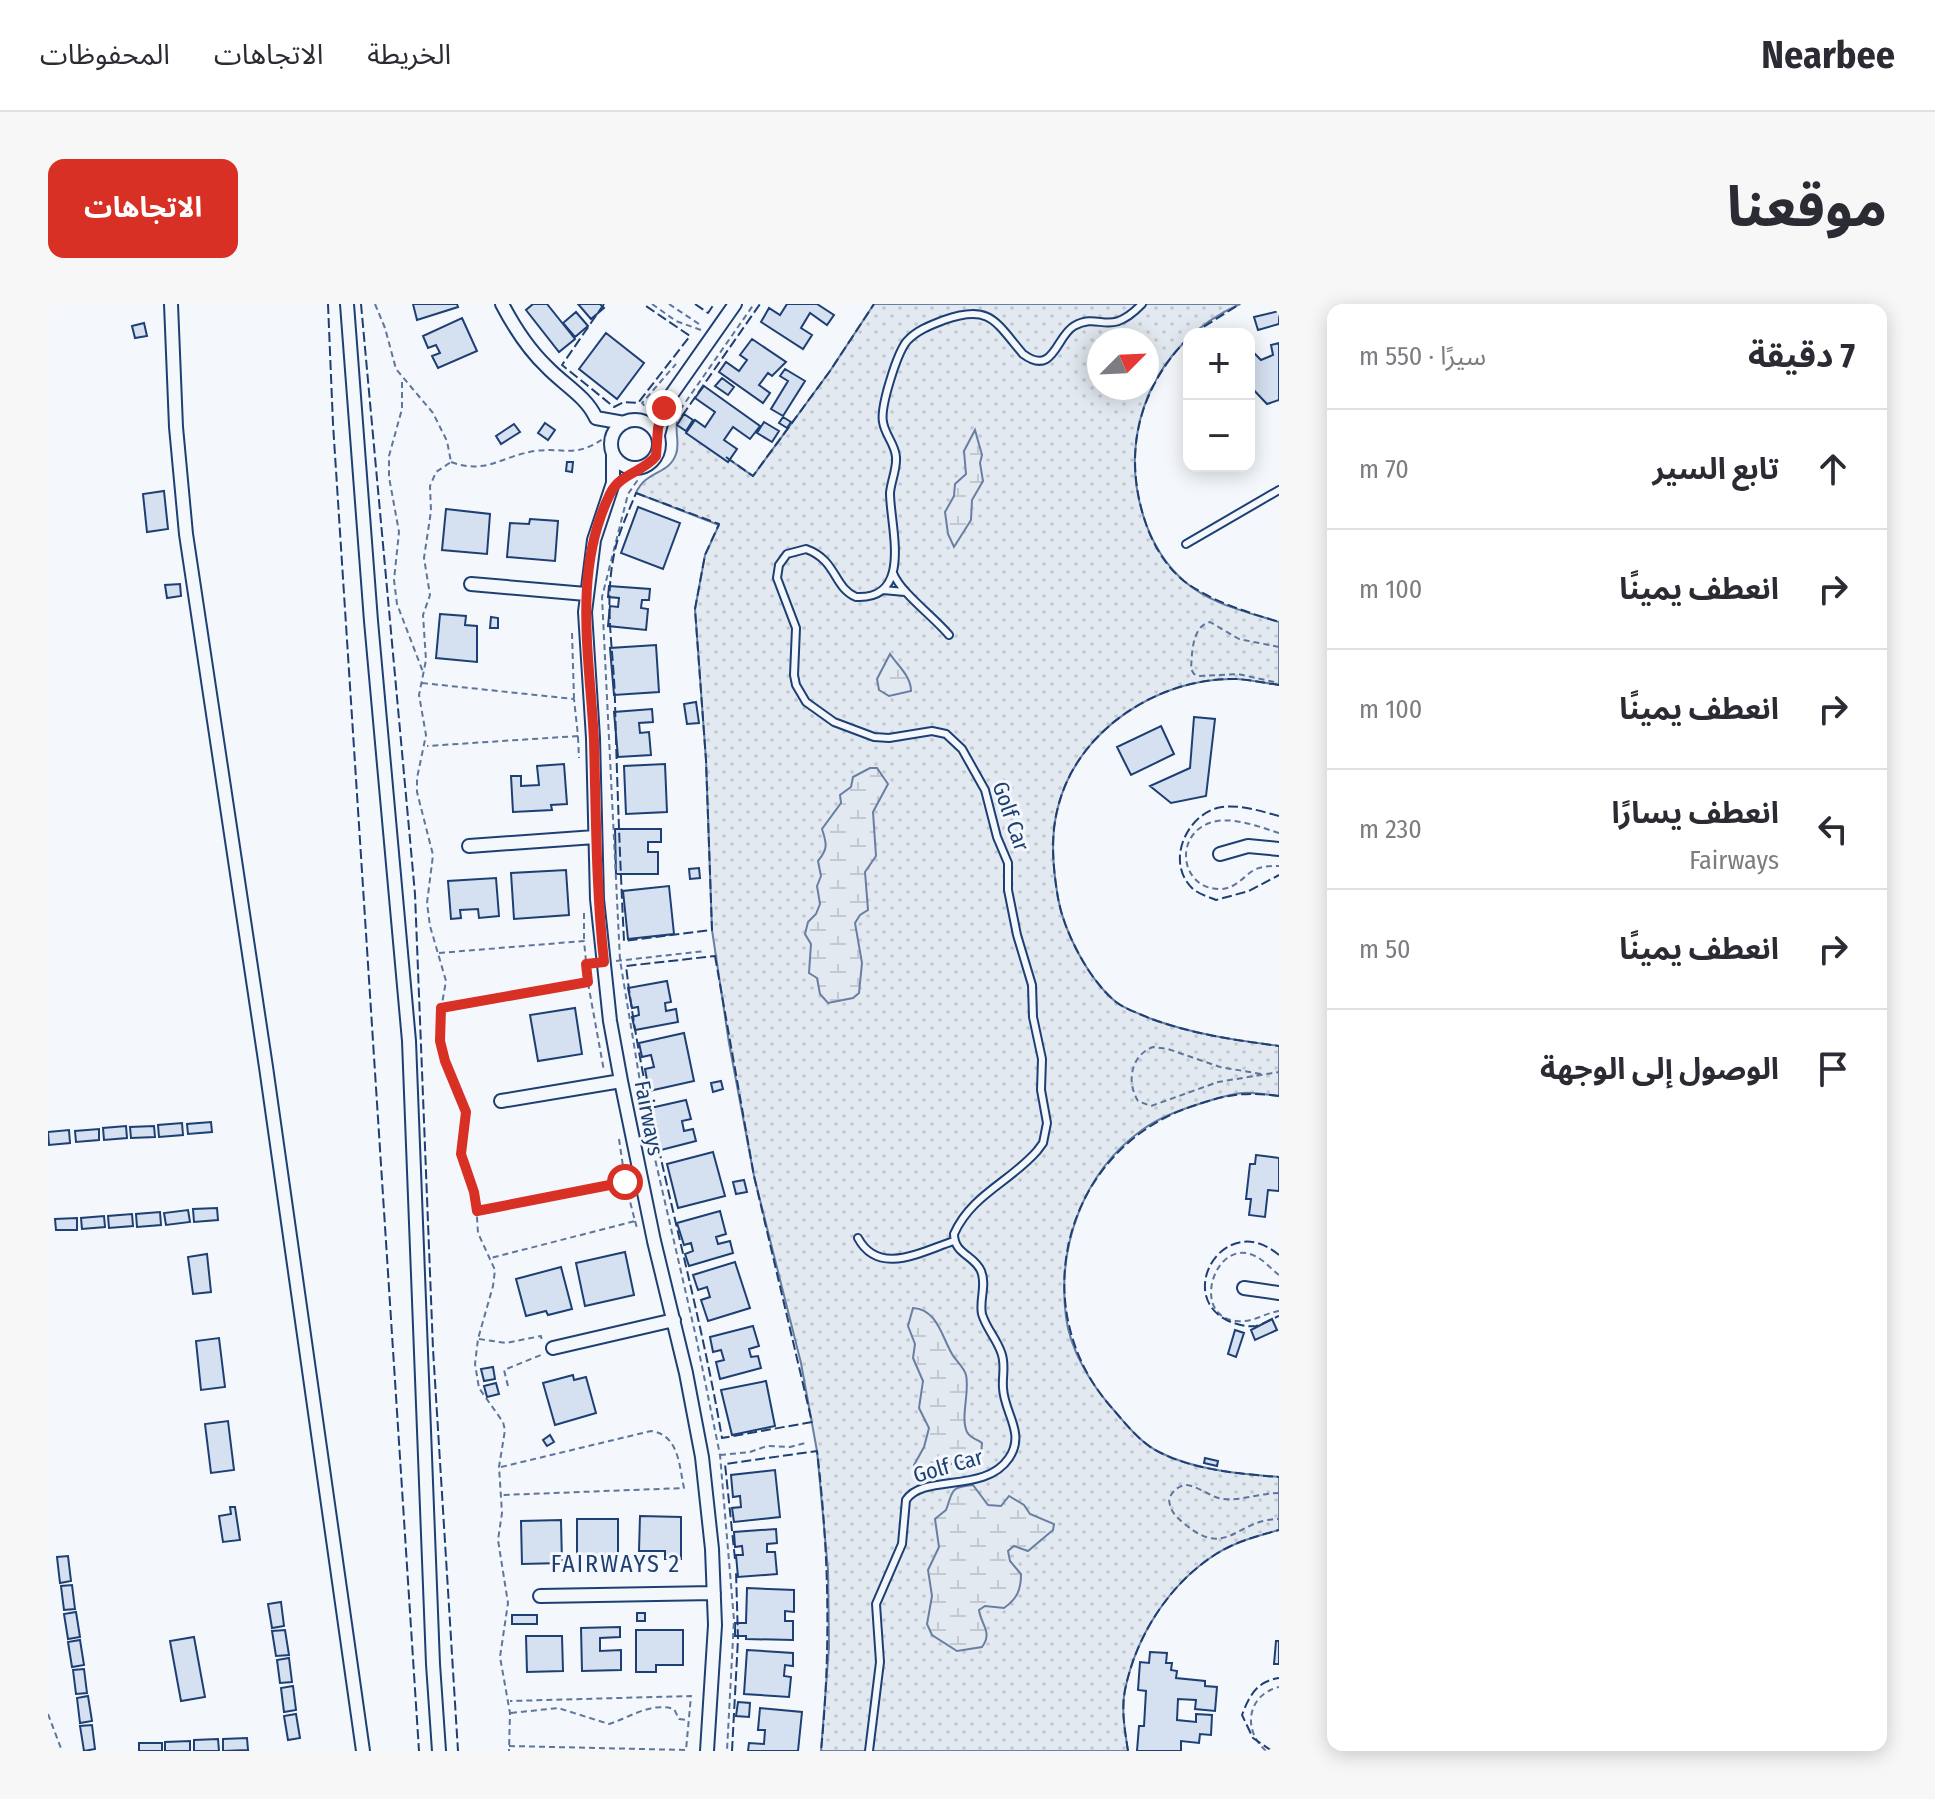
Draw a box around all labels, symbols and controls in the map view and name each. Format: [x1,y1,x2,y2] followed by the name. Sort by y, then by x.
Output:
[1761,32,1895,78] text: Nearbee
[40,38,170,71] text: المحفوظات
[214,38,323,71] text: الاتجاهات
[367,38,451,71] text: الخريطة
[48,159,238,258] button: الاتجاهات
[1727,174,1887,241] text: موقعنا
[1087,328,1159,400] north arrow
[1183,328,1255,472] map controls
[1183,328,1255,400] button: +
[1748,335,1855,376] text: 7 دقيقة
[1359,341,1486,372] text: سيرًا · 550 m
[646,390,682,426] route end
[1183,400,1255,472] button: −
[1811,447,1855,491] icon: ahead
[1652,451,1779,487] text: تابع السير
[1359,454,1409,485] text: 70 m
[1811,567,1855,611] icon: right
[1619,571,1779,607] text: انعطف يمينًا
[1359,574,1422,605] text: 100 m
[1811,687,1855,731] icon: right
[1619,691,1779,727] text: انعطف يمينًا
[1359,694,1422,725] text: 100 m
[987,778,1035,854] street label: Golf Car
[1612,795,1779,831] text: انعطف يسارًا
[1811,807,1855,851] icon: left
[1359,814,1422,845] text: 230 m
[1689,845,1779,876] text: Fairways
[1811,927,1855,971] icon: right
[1619,931,1779,967] text: انعطف يمينًا
[1359,934,1411,965] text: 50 m
[1811,1047,1855,1091] icon: arrive
[1540,1051,1779,1087] text: الوصول إلى الوجهة
[629,1078,669,1158] street label: Fairways
[607,1164,643,1200] route start
[910,1443,986,1489] street label: Golf Car
[551,1550,681,1578] district label: FAIRWAYS 2

